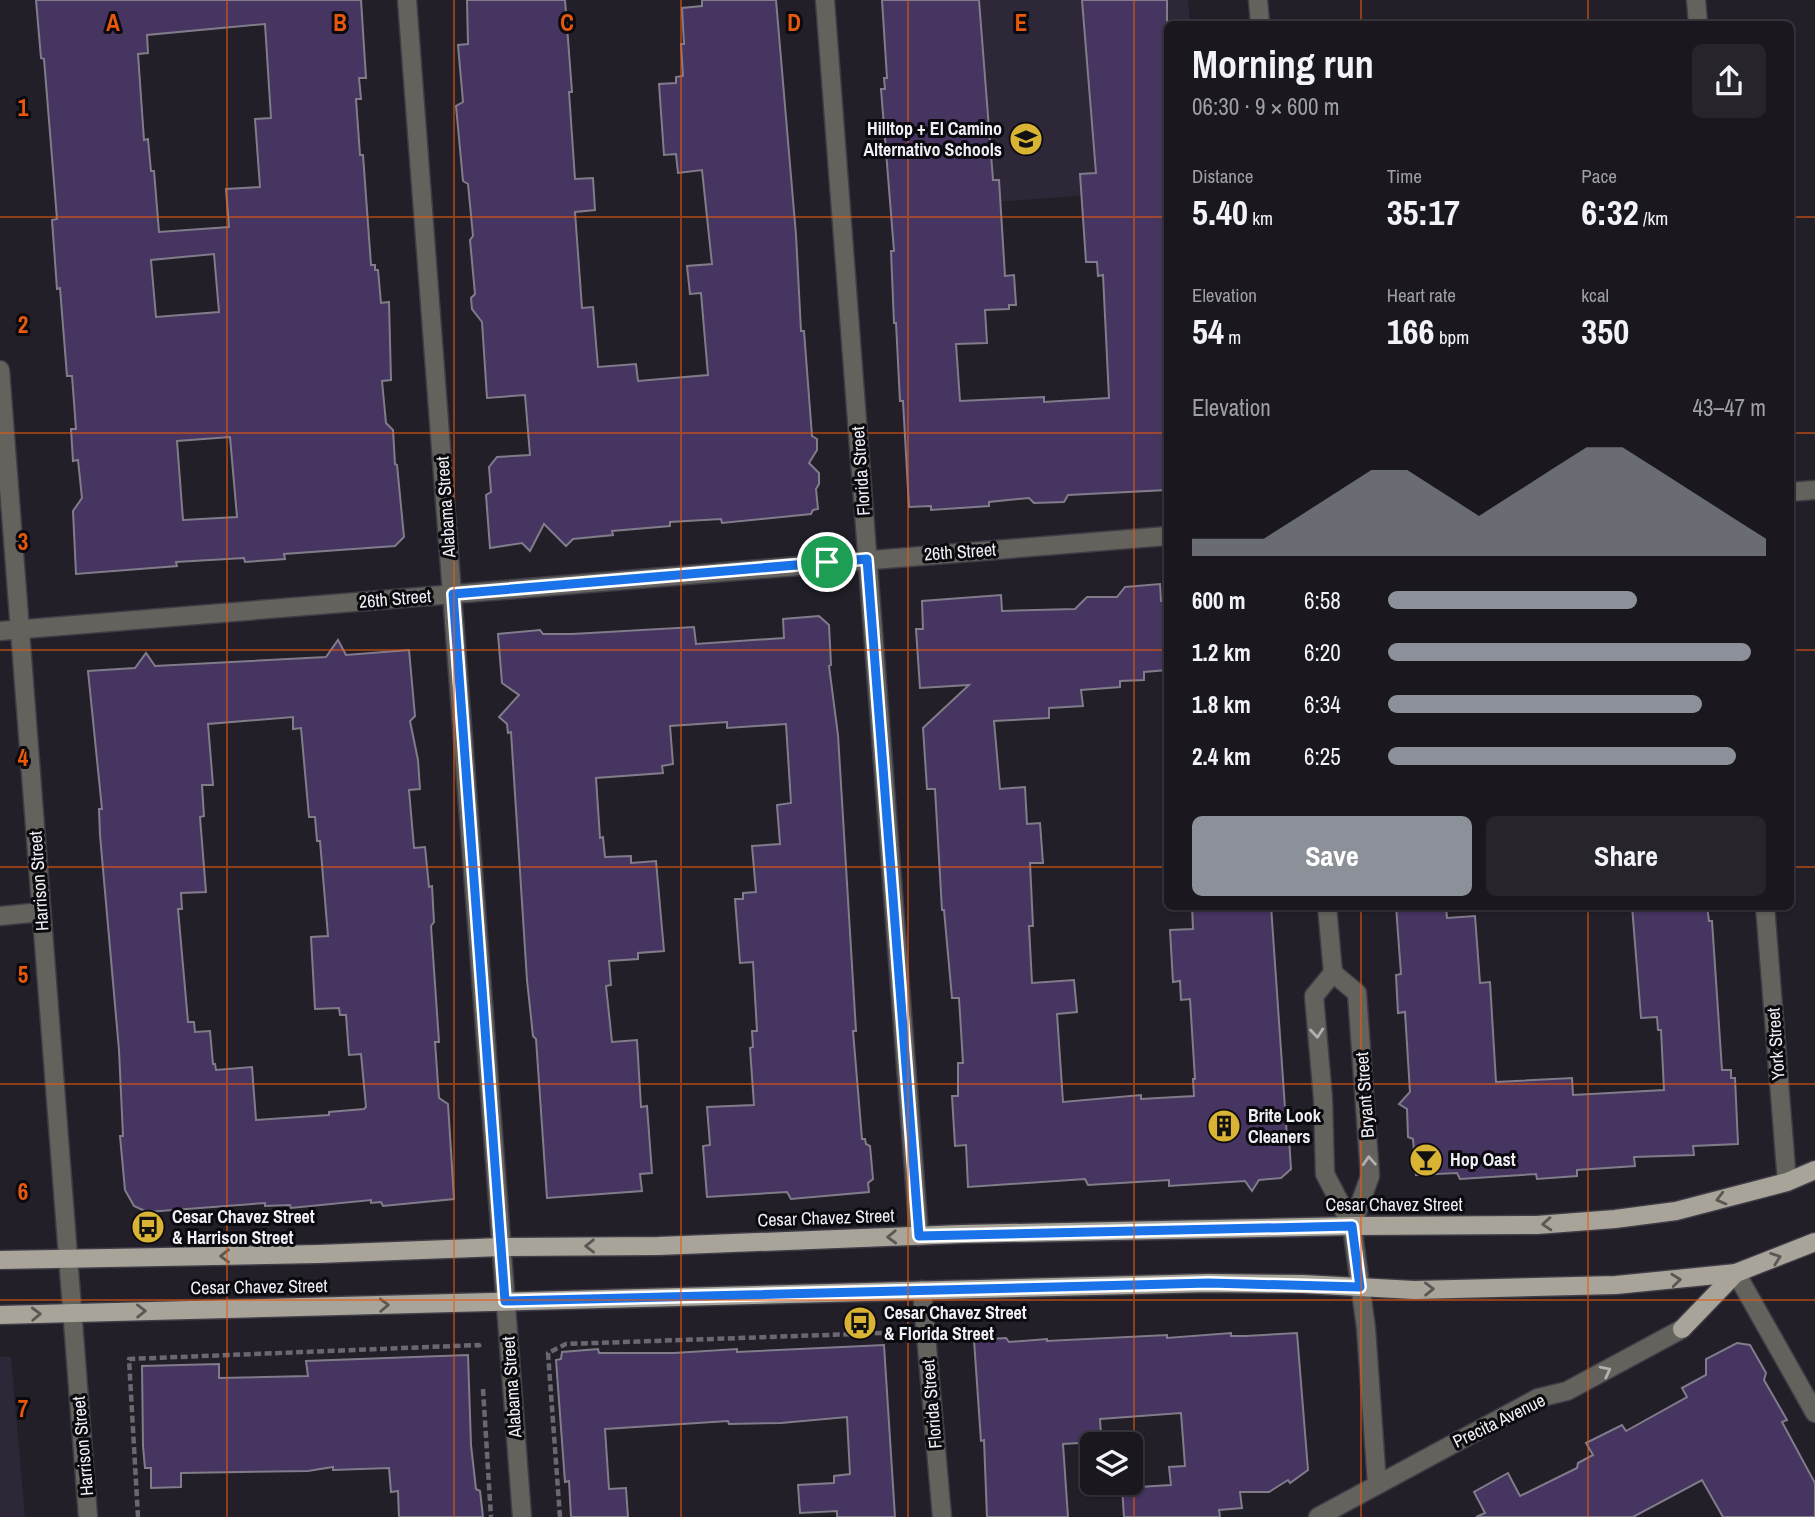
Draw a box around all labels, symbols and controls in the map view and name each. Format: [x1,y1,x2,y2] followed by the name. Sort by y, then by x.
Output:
[106,7,120,38] text: A
[333,7,347,38] text: B
[560,7,574,38] text: C
[787,7,801,38] text: D
[1015,7,1027,38] text: E
[1192,39,1374,90] text: Morning run
[1692,44,1766,118] button: share
[1192,91,1339,122] text: 06:30 · 9 × 600 m
[18,92,29,123] text: 1
[863,116,1002,162] place label: Hilltop + El Camino Alternativo Schools
[1007,120,1045,158] school or university icon: Hilltop + El Camino Alternativo Schools
[1192,163,1253,189] text: Distance
[1387,163,1422,189] text: Time
[1581,163,1617,189] text: Pace
[1192,189,1248,236] text: 5.40
[1387,189,1460,236] text: 35:17
[1581,189,1639,236] text: 6:32
[1248,205,1273,231] text: km
[1639,205,1668,231] text: /km
[1192,282,1257,308] text: Elevation
[1387,282,1456,308] text: Heart rate
[1581,282,1609,308] text: kcal
[1192,308,1224,355] text: 54
[1387,308,1435,355] text: 166
[1581,308,1629,355] text: 350
[18,309,28,340] text: 2
[1224,324,1241,350] text: m
[1435,324,1469,350] text: bpm
[1192,392,1271,423] text: Elevation
[1693,392,1766,423] text: 43–47 m
[845,426,876,517] street label: Florida Street
[429,455,462,560] street label: Alabama Street
[18,526,28,557] text: 3
[797,532,857,592] pin
[923,537,997,566] street label: 26th Street
[808,543,846,581] icon: arrive
[358,583,432,614] street label: 26th Street
[1192,585,1245,616] text: 600 m
[1304,585,1341,616] text: 6:58
[1192,637,1251,668] text: 1.2 km
[1304,637,1341,668] text: 6:20
[1192,689,1251,720] text: 1.8 km
[1304,689,1341,720] text: 6:34
[1192,741,1251,772] text: 2.4 km
[1304,741,1341,772] text: 6:25
[18,742,29,773] text: 4
[1192,816,1472,896] button: Save
[1486,816,1766,896] button: Share
[23,830,54,932] street label: Harrison Street
[18,959,28,990] text: 5
[1760,1007,1791,1081] street label: York Street
[1309,1027,1324,1038] one-way arrow
[1349,1051,1380,1139] street label: Bryant Street
[1248,1103,1322,1149] place label: Brite Look Cleaners
[1205,1107,1243,1145] building icon: Brite Look Cleaners
[1407,1141,1445,1179] bar icon: Hop Oast
[1450,1147,1516,1172] place label: Hop Oast
[1362,1155,1377,1166] one-way arrow
[18,1176,28,1207] text: 6
[1715,1191,1727,1206] one-way arrow
[1326,1192,1463,1217] street label: Cesar Chavez Street
[757,1203,895,1232] street label: Cesar Chavez Street
[172,1204,315,1250] place label: Cesar Chavez Street & Harrison Street
[129,1208,167,1246] bus stop icon: Cesar Chavez Street & Harrison Street
[1542,1216,1553,1231] one-way arrow
[886,1229,897,1244] one-way arrow
[584,1238,594,1254] one-way arrow
[219,1248,230,1264] one-way arrow
[1769,1252,1781,1266] one-way arrow
[1670,1272,1682,1287] one-way arrow
[190,1273,328,1300] street label: Cesar Chavez Street
[1423,1282,1434,1297] one-way arrow
[379,1297,390,1312] one-way arrow
[884,1300,1027,1346] place label: Cesar Chavez Street & Florida Street
[136,1303,146,1319] one-way arrow
[841,1304,879,1342] bus stop icon: Cesar Chavez Street & Florida Street
[31,1306,42,1322] one-way arrow
[495,1335,528,1440] street label: Alabama Street
[915,1358,948,1450] street label: Florida Street
[1599,1365,1611,1379] one-way arrow
[1448,1387,1549,1454] street label: Precita Avenue
[18,1393,28,1424] text: 7
[66,1395,99,1497] street label: Harrison Street
[1080,1432,1143,1495] map controls
[1080,1432,1143,1495] button: layers

